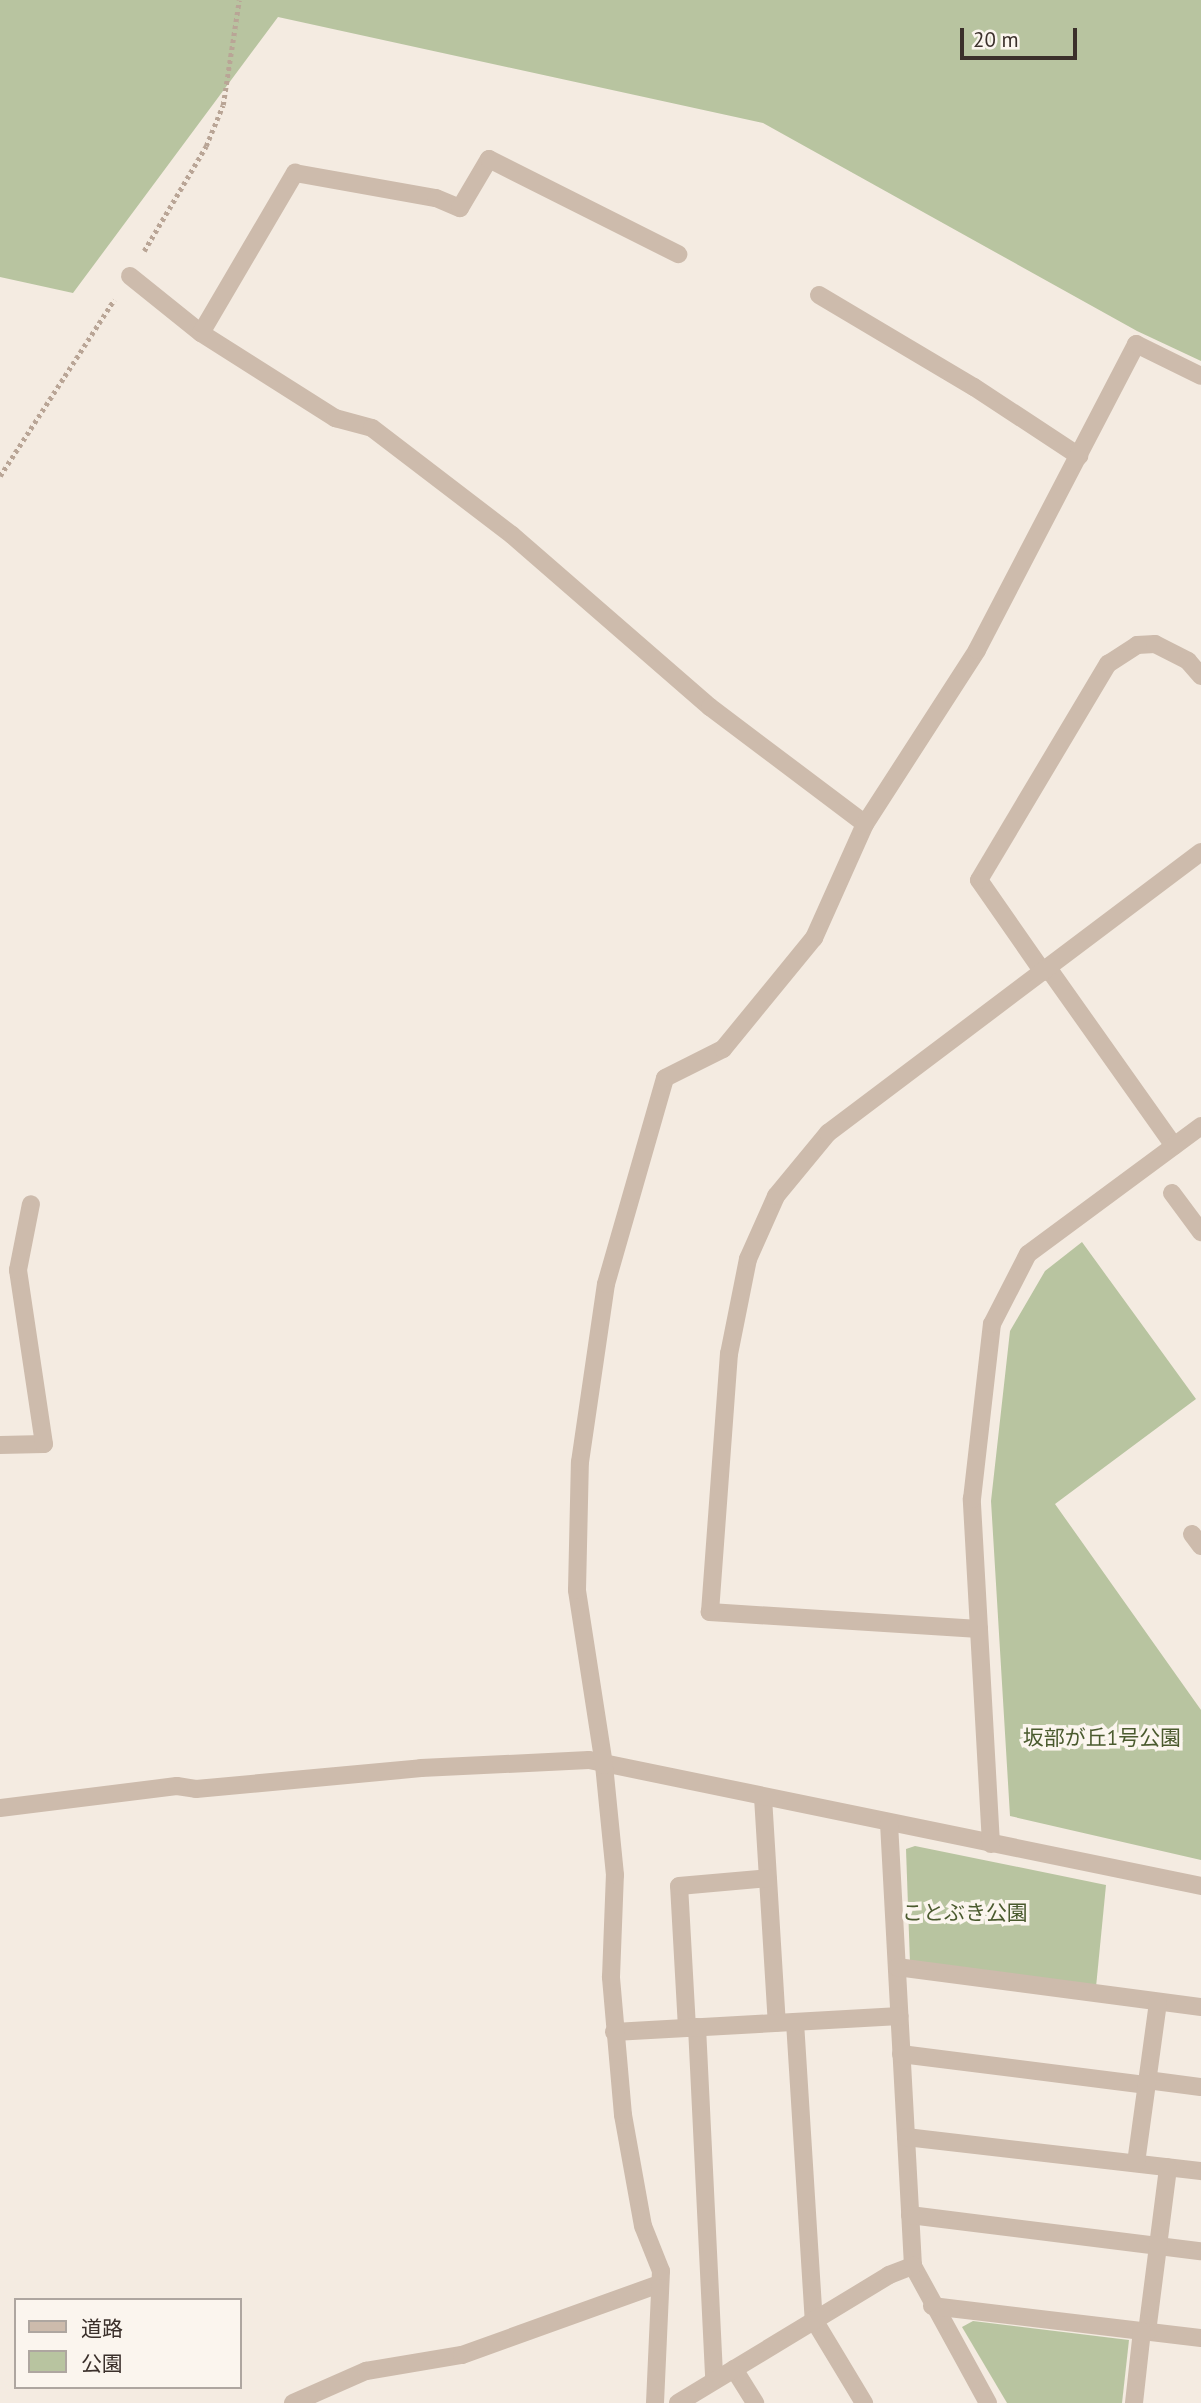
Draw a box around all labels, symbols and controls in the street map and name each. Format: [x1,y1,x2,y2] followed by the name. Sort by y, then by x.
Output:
[963,14,1080,58] scale bar
[973,26,1019,53] text: 20 m
[1023,1725,1181,1751] park label: 坂部が丘1号公園
[902,1900,1028,1926] park label: ことぶき公園
[14,2298,242,2389] legend
[81,2315,123,2342] text: 道路
[81,2350,123,2377] text: 公園

